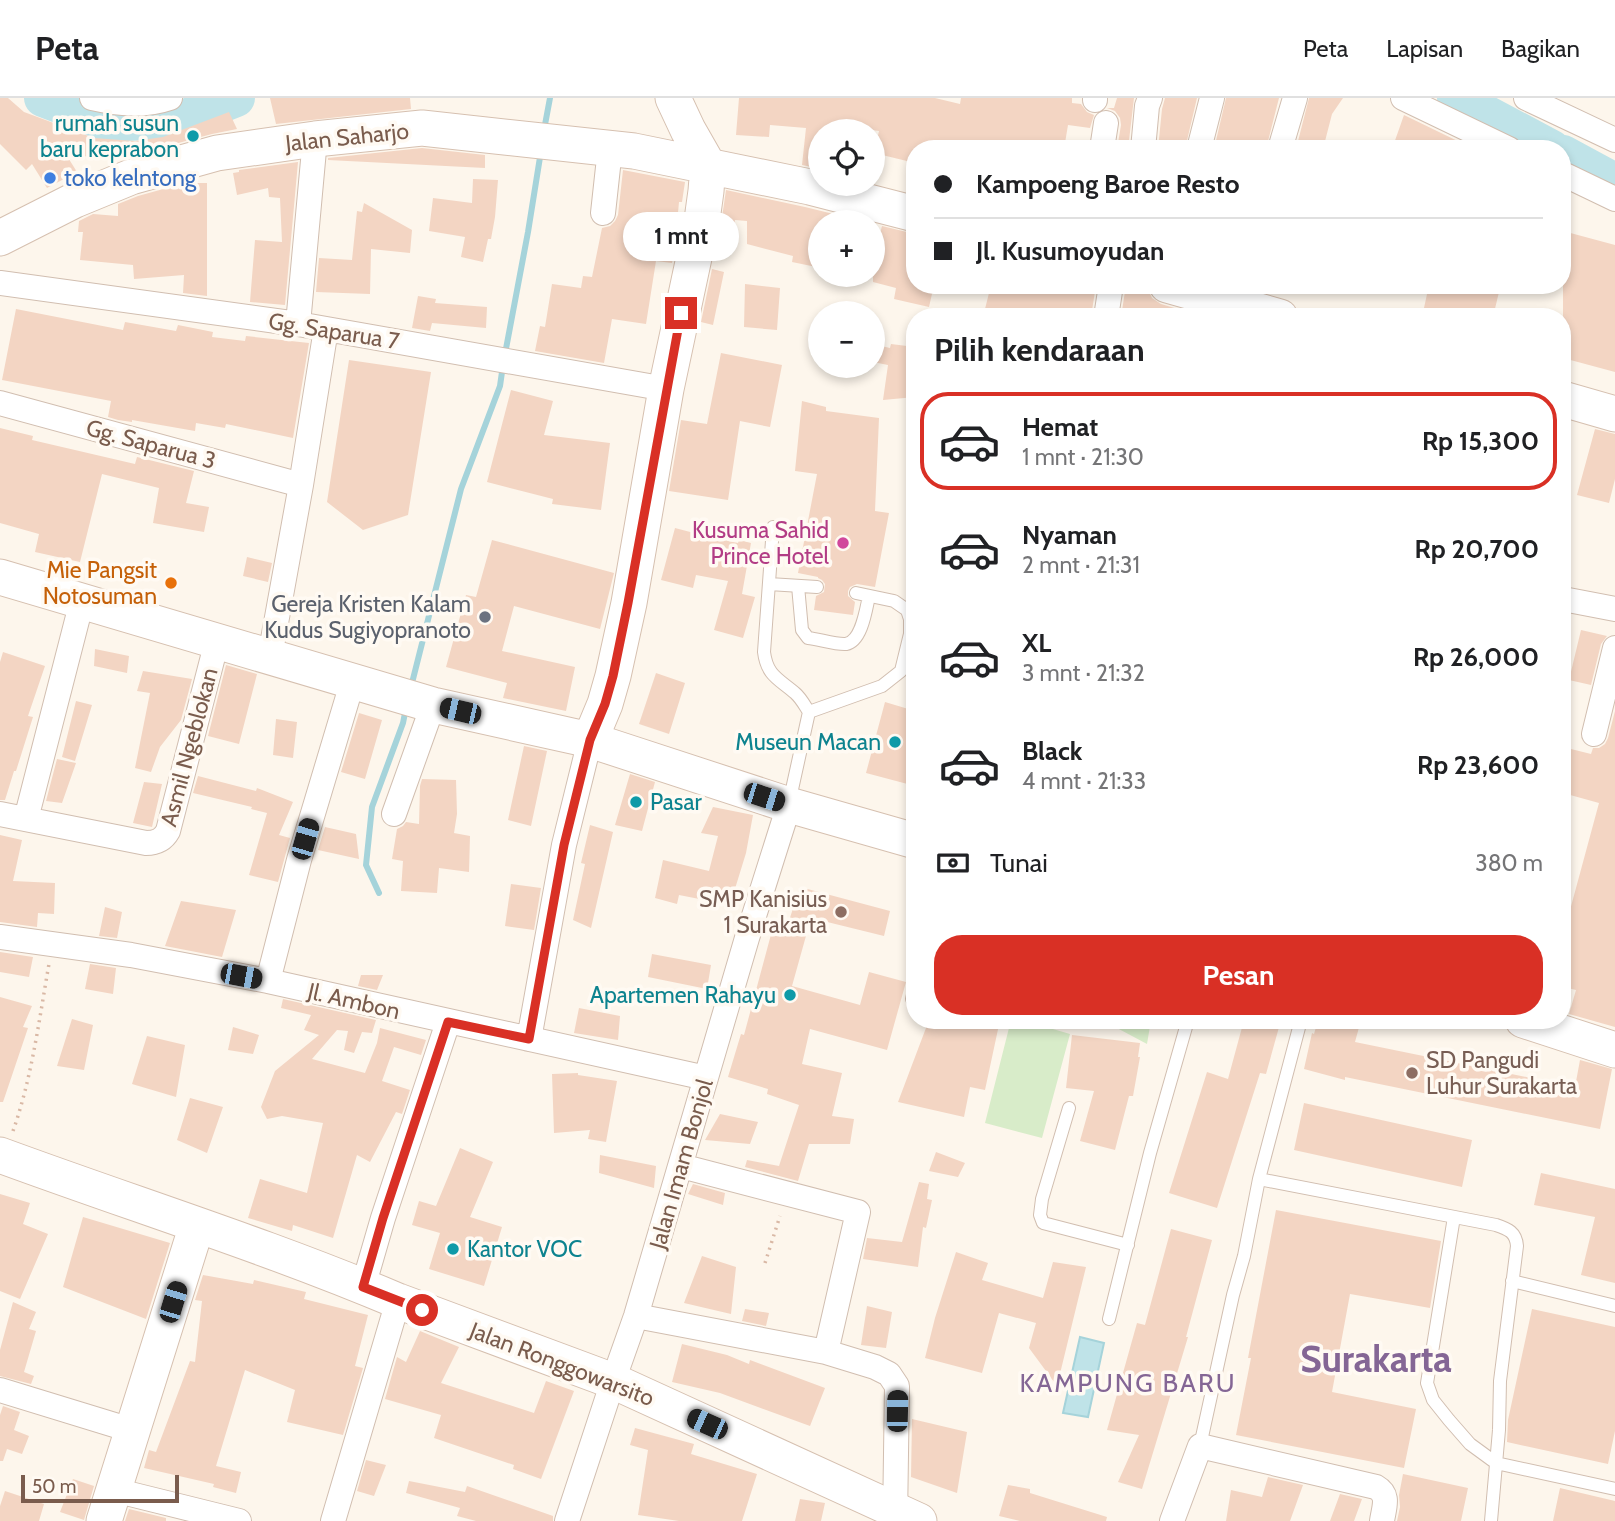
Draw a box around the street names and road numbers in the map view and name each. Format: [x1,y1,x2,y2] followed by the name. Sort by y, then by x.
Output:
[283,117,410,158] street label: Jalan Saharjo
[267,307,402,355] street label: Gg. Saparua 7
[83,413,219,475] street label: Gg. Saparua 3
[154,665,224,829] street label: Asmil Ngeblokan
[304,977,403,1025] street label: Jl. Ambon
[643,1075,719,1253] street label: Jalan Imam Bonjol
[465,1316,658,1412] street label: Jalan Ronggowarsito

